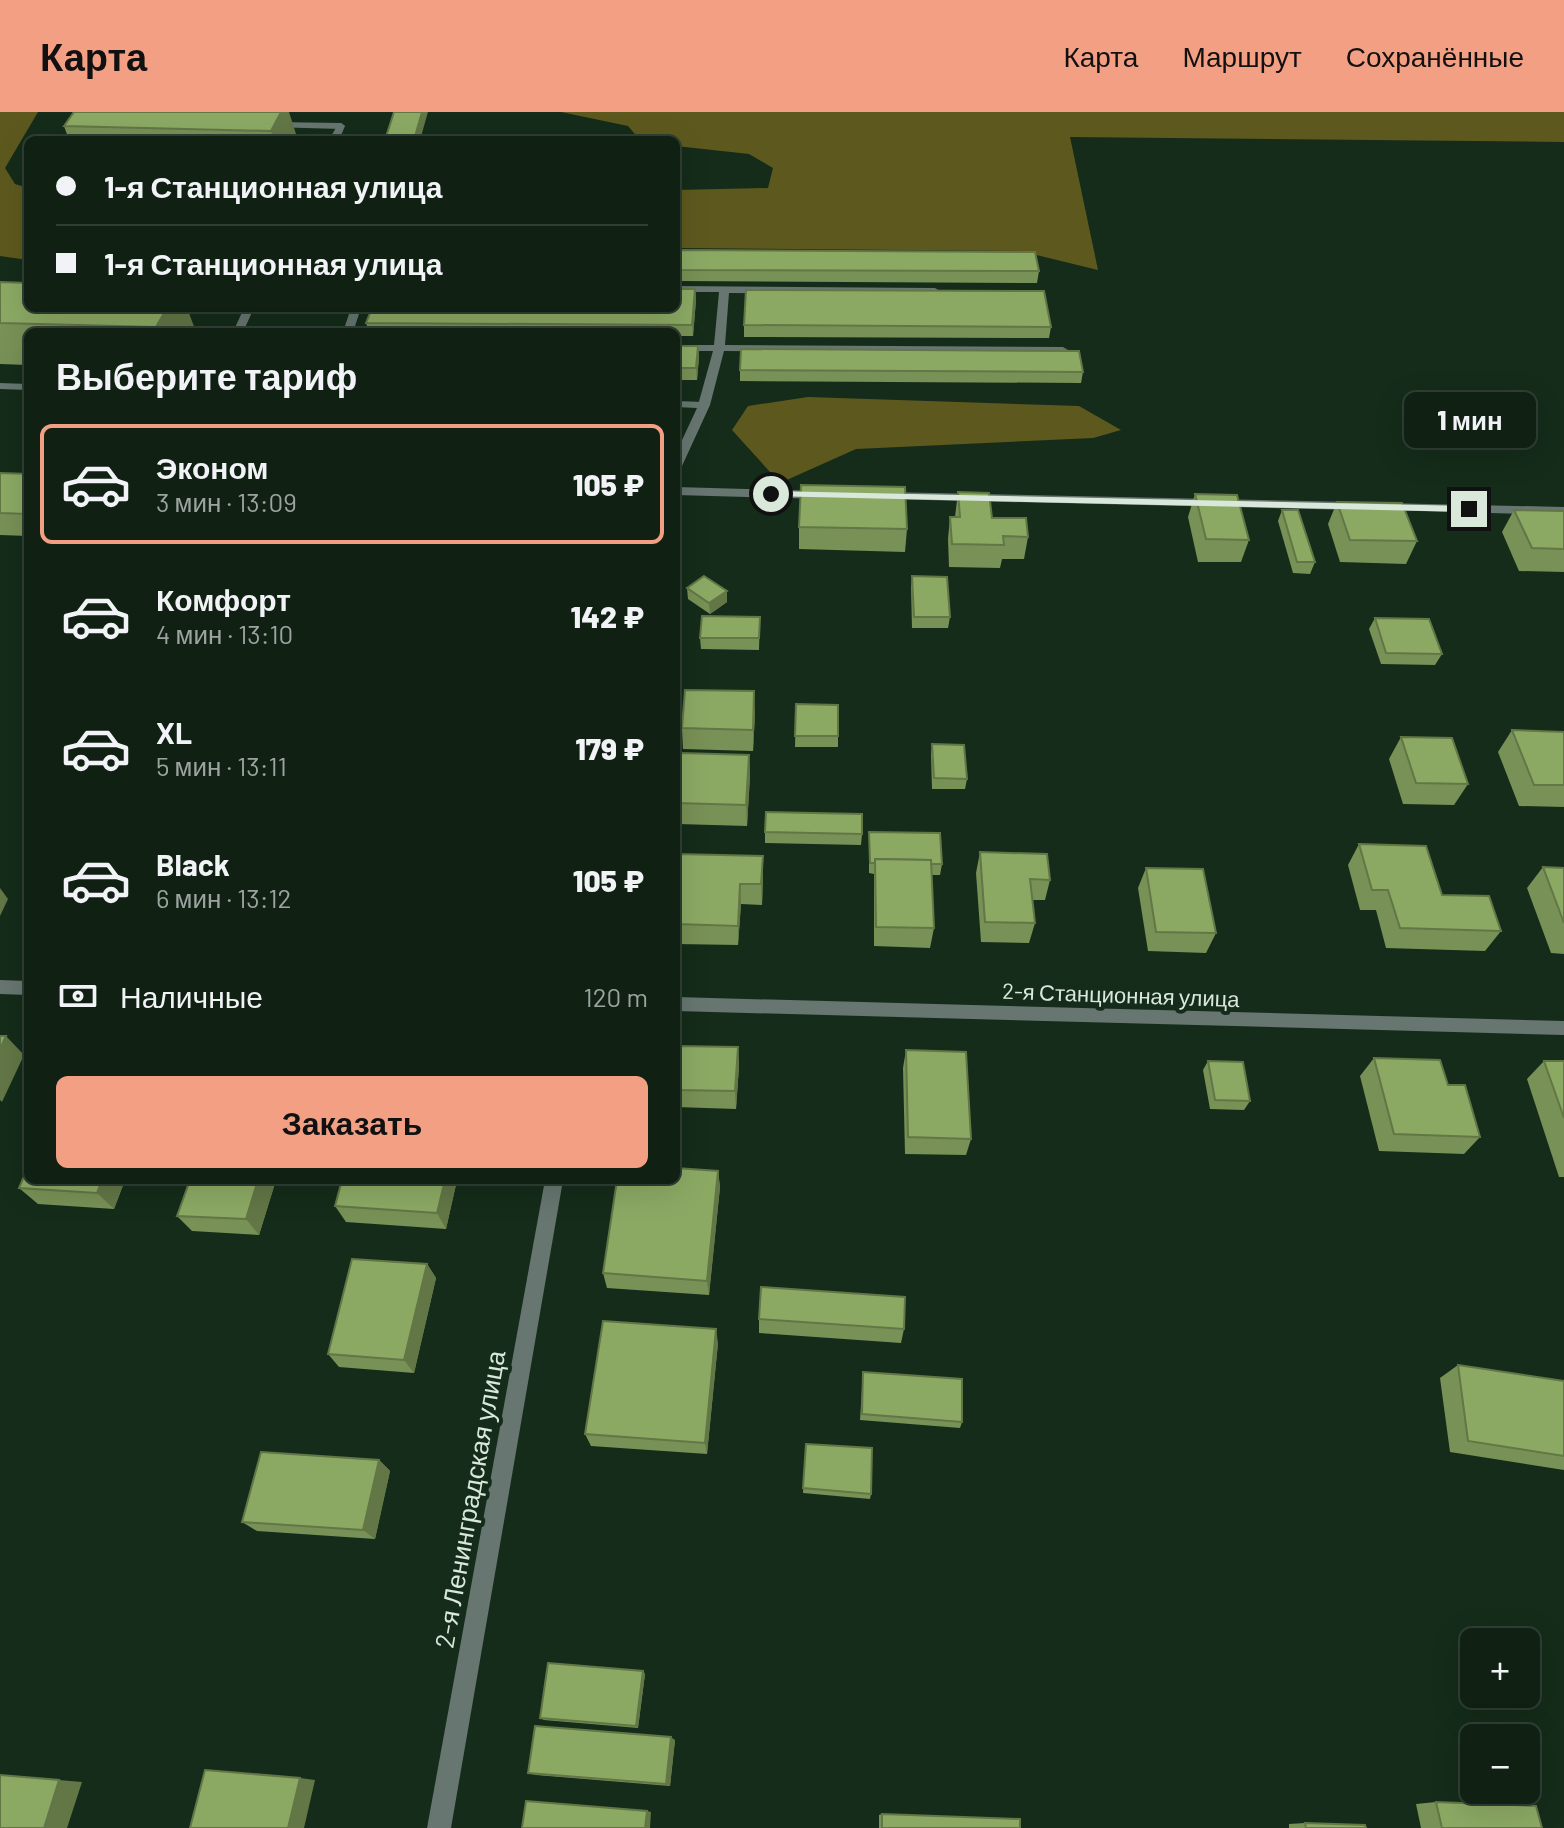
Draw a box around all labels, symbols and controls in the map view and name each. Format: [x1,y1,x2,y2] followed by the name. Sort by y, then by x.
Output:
[40,33,147,79] text: Карта
[1063,39,1138,73] text: Карта
[1182,39,1302,73] text: Маршрут
[1346,39,1524,73] text: Сохранённые
[104,168,442,204] text: 1-я Станционная улица
[104,245,442,281] text: 1-я Станционная улица
[56,354,357,397] text: Выберите тариф
[1403,393,1535,449] callout: 1 мин
[1437,404,1503,435] text: 1 мин
[60,448,132,520] icon: car
[156,449,269,485] text: Эконом
[573,466,644,502] text: 105 ₽
[753,476,789,512] route start
[156,486,297,517] text: 3 мин · 13:09
[1451,491,1487,527] route end
[60,580,132,652] icon: car
[156,581,291,617] text: Комфорт
[571,598,644,634] text: 142 ₽
[156,618,293,649] text: 4 мин · 13:10
[60,712,132,784] icon: car
[156,714,192,750] text: XL
[575,730,644,766] text: 179 ₽
[156,750,287,781] text: 5 мин · 13:11
[60,844,132,916] icon: car
[156,846,230,882] text: Black
[573,862,644,898] text: 105 ₽
[156,882,292,913] text: 6 мин · 13:12
[56,974,100,1018] icon: cash
[1002,977,1241,1012] street label: 2-я Станционная улица
[120,978,263,1014] text: Наличные
[584,981,648,1012] text: 120 m
[56,1076,648,1168] button: Заказать
[428,1347,511,1650] street label: 2-я Ленинградская улица
[1460,1628,1540,1804] map controls
[1460,1628,1540,1708] button: +
[1460,1724,1540,1804] button: −

